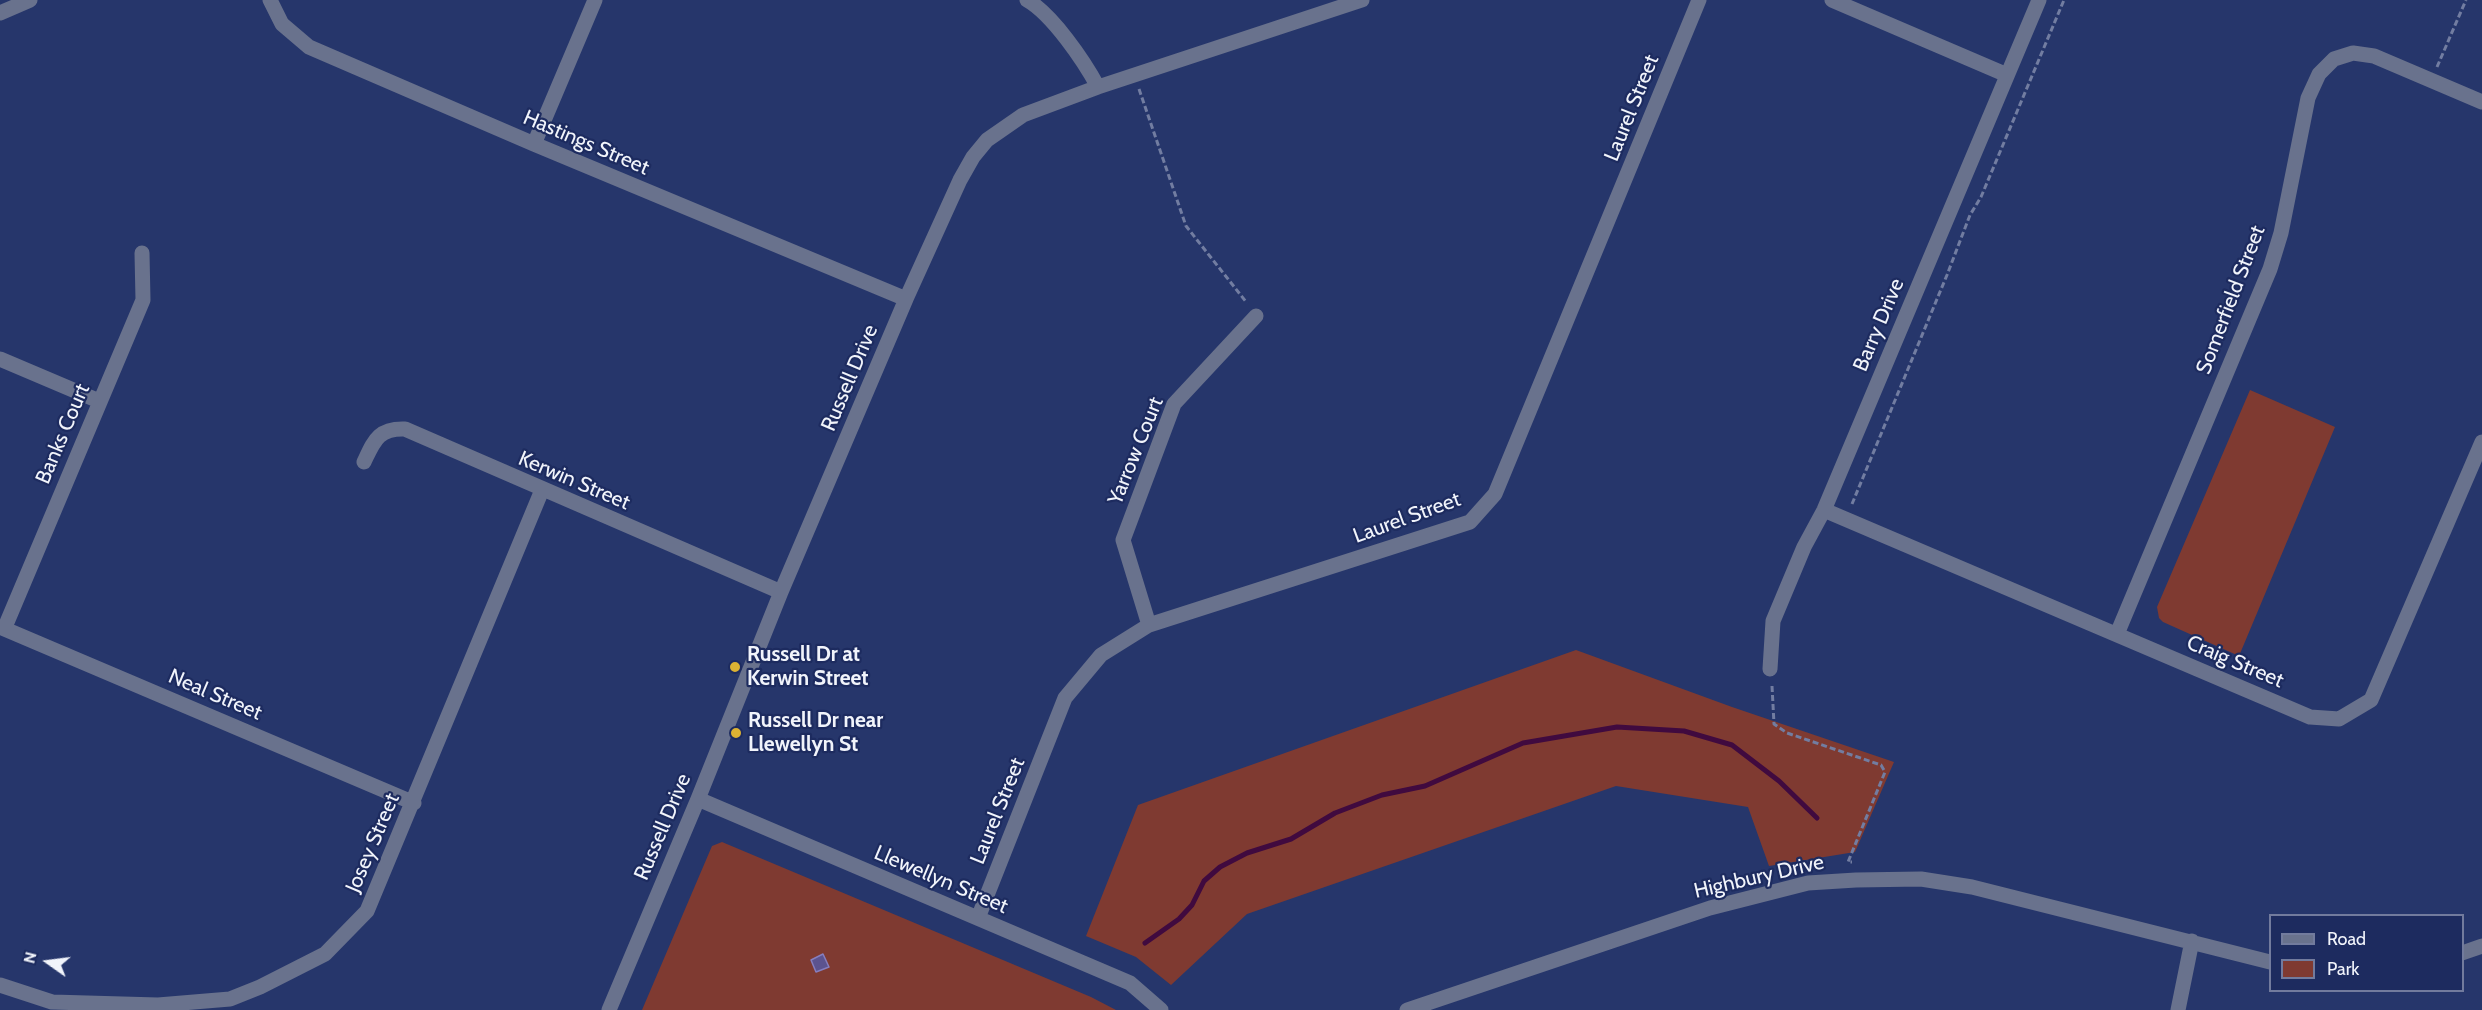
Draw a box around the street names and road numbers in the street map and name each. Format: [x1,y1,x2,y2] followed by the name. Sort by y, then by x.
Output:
[1599,51,1665,165] street label: Laurel Street
[519,105,653,181] street label: Hastings Street
[2191,222,2271,378] street label: Somerfield Street
[1848,275,1910,375] street label: Barry Drive
[816,321,884,435] street label: Russell Drive
[31,380,95,488] street label: Banks Court
[1103,393,1169,509] street label: Yarrow Court
[514,446,634,516] street label: Kerwin Street
[1350,487,1464,549] street label: Laurel Street
[2183,630,2287,694] street label: Craig Street
[165,664,265,726] street label: Neal Street
[965,754,1031,868] street label: Laurel Street
[629,770,697,884] street label: Russell Drive
[341,790,405,896] street label: Josey Street
[870,841,1012,919] street label: Llewellyn Street
[1692,850,1826,904] street label: Highbury Drive

